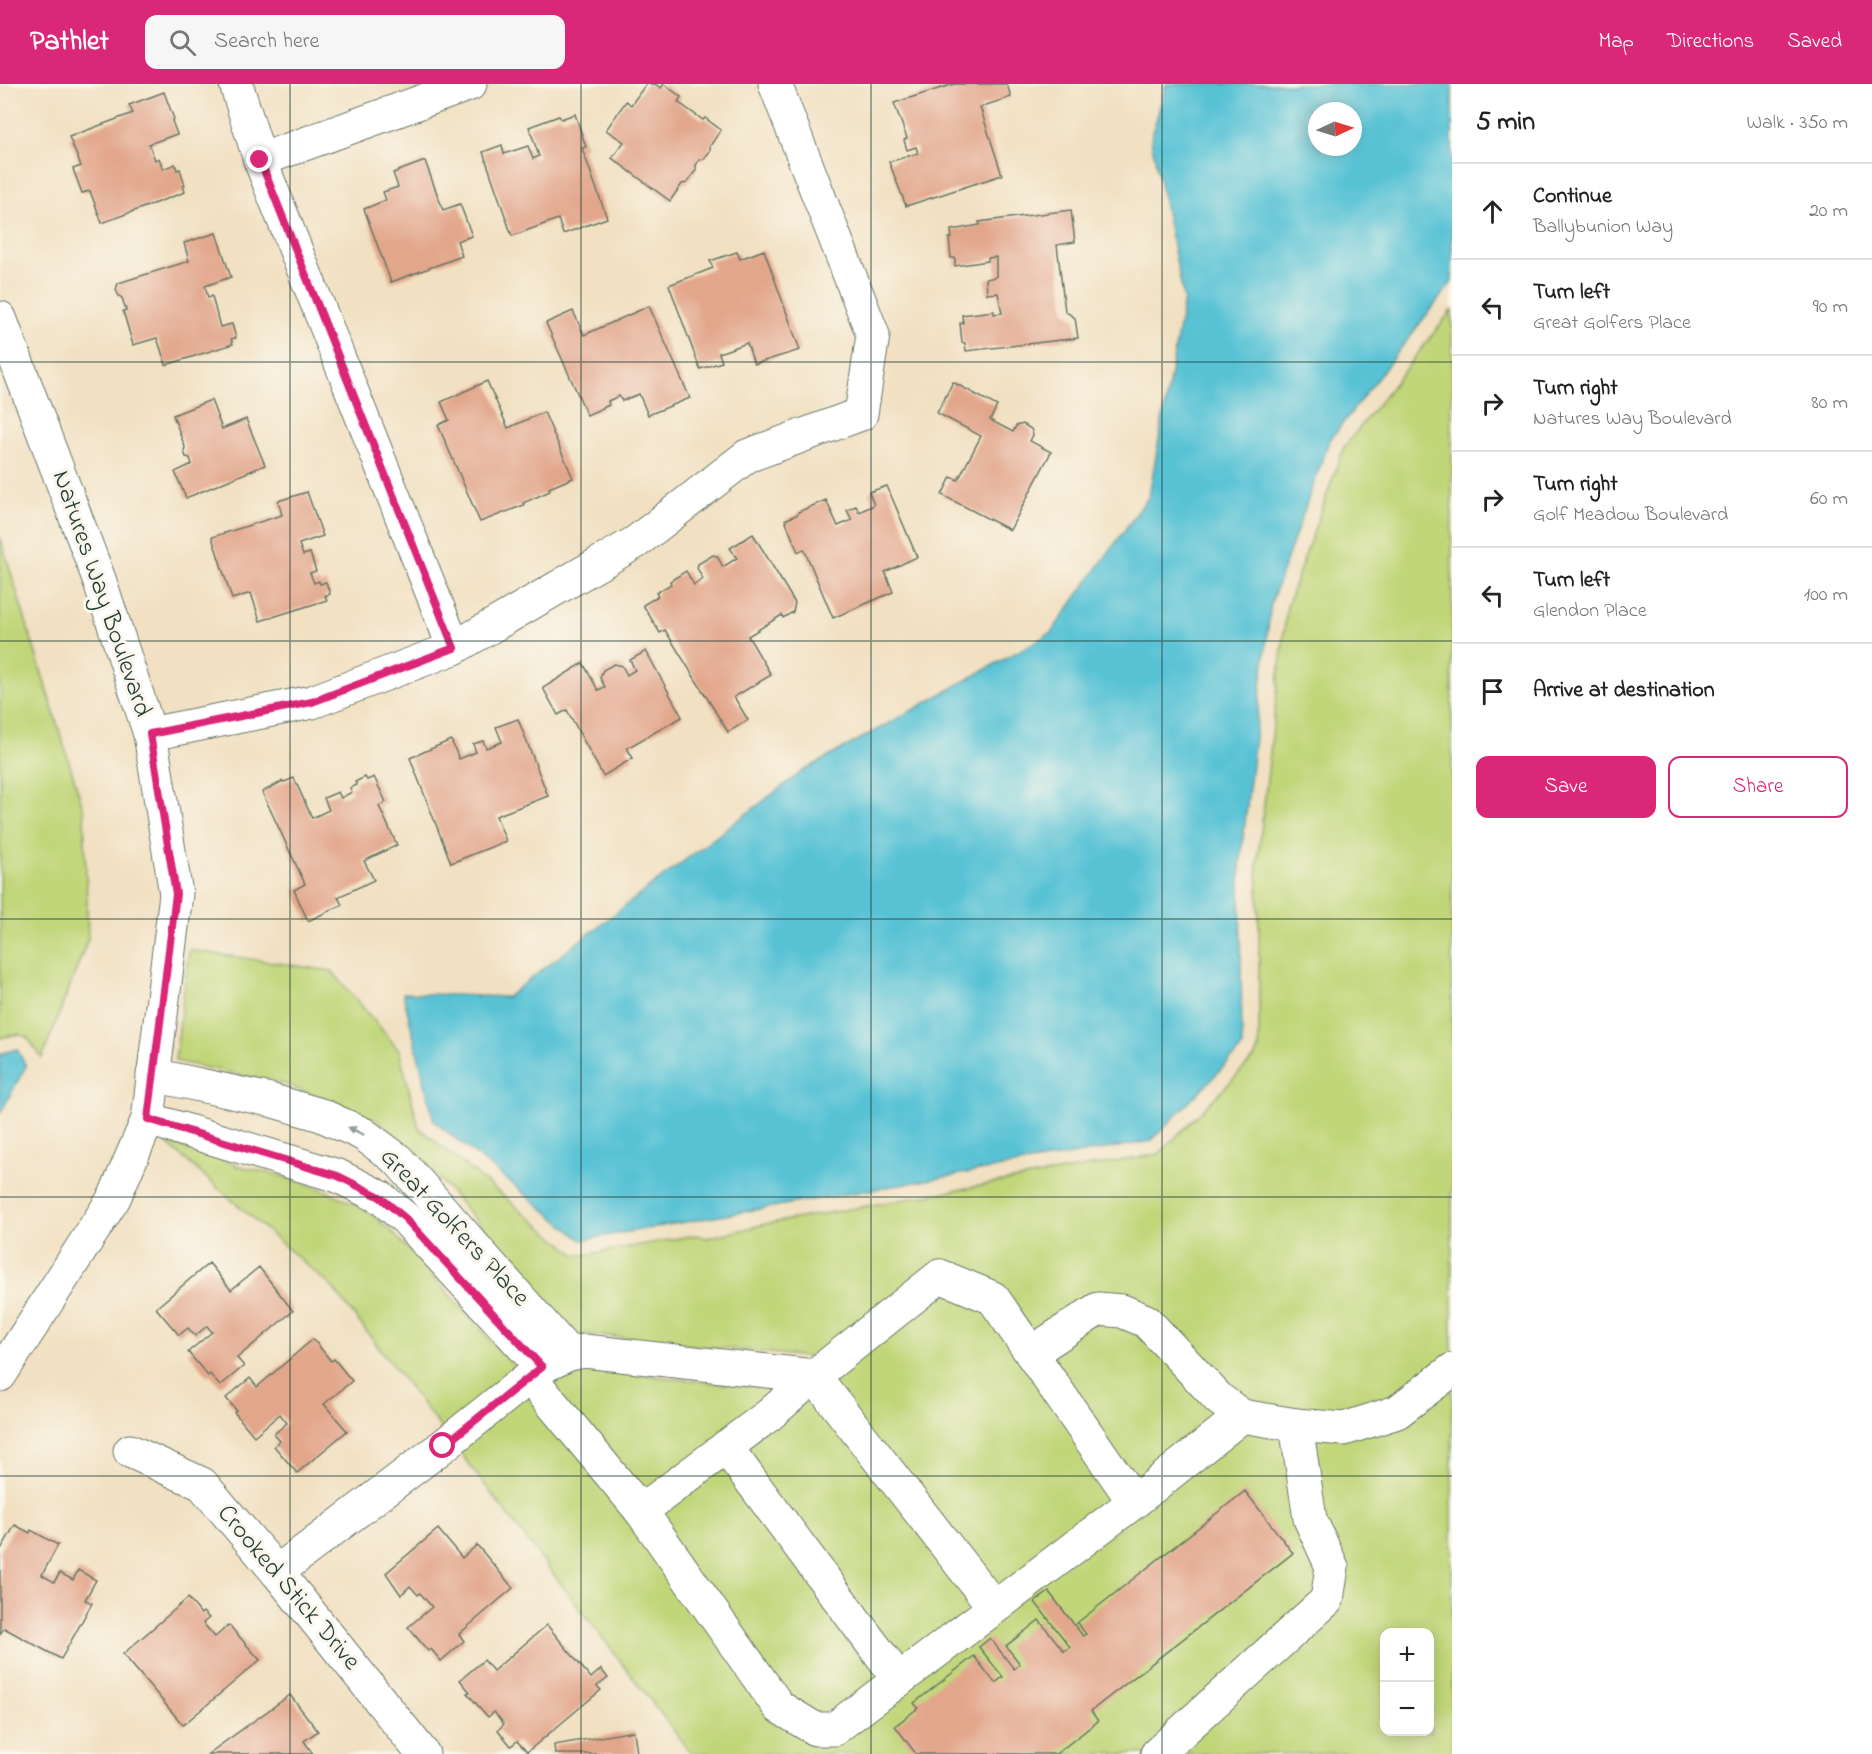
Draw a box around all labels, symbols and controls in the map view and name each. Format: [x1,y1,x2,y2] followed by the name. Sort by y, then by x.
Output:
[145,15,565,69] search box
[30,22,109,63] text: Pathlet
[166,26,199,59] icon: search
[214,26,319,58] text: Search here
[1598,27,1634,57] text: Map
[1667,27,1754,57] text: Directions
[1787,27,1842,57] text: Saved
[1308,102,1362,156] north arrow
[1476,104,1535,142] text: 5 min
[1746,109,1848,138] text: Walk · 350 m
[246,146,272,172] route end
[1533,181,1612,213] text: Continue
[1476,195,1509,228] icon: ahead
[1809,197,1848,226] text: 20 m
[1533,213,1673,242] text: Ballybunion Way
[1533,277,1610,309] text: Turn left
[1476,291,1509,324] icon: left
[1813,293,1848,322] text: 90 m
[1533,309,1691,338] text: Great Golfers Place
[1533,373,1618,405] text: Turn right
[1476,387,1509,420] icon: right
[1811,389,1848,418] text: 80 m
[1533,405,1732,434] text: Natures Way Boulevard
[41,466,161,723] street label: Natures Way Boulevard
[1533,469,1618,501] text: Turn right
[1476,483,1509,516] icon: right
[1810,485,1848,514] text: 60 m
[1533,501,1728,530] text: Golf Meadow Boulevard
[1533,565,1610,597] text: Turn left
[1476,579,1509,612] icon: left
[1804,581,1848,610] text: 100 m
[1533,597,1647,626] text: Glendon Place
[1476,675,1509,708] icon: arrive
[1533,675,1715,707] text: Arrive at destination
[1476,756,1656,818] button: Save
[1668,756,1848,818] button: Share
[347,1126,364,1135] one-way arrow
[370,1140,538,1316] street label: Great Golfers Place
[429,1432,455,1458] route start
[207,1497,369,1680] street label: Crooked Stick Drive
[1380,1628,1434,1736] map controls
[1380,1628,1434,1682] button: +
[1380,1682,1434,1736] button: −

